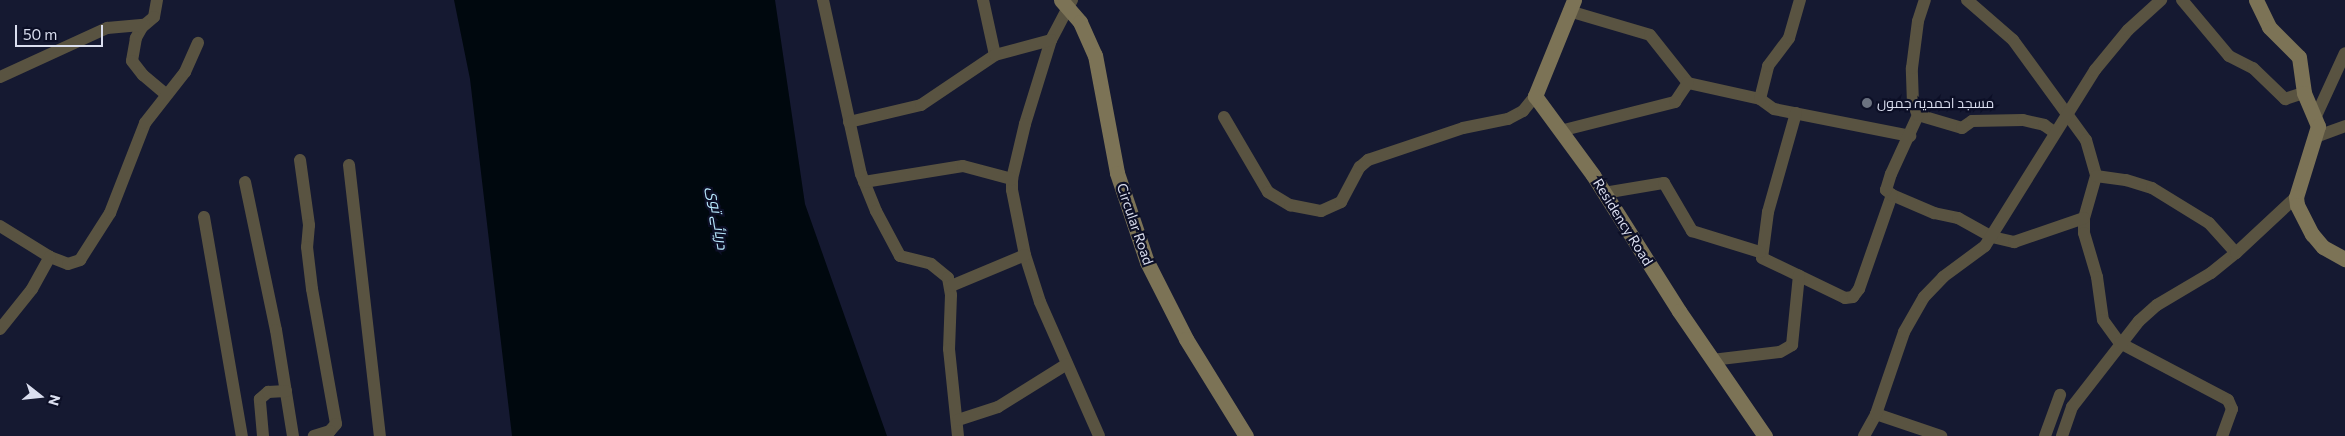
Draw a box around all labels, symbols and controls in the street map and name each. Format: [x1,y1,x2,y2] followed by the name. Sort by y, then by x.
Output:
[18,15,105,47] scale bar
[23,25,57,43] text: 50 m
[1877,95,1994,111] place label: مسجد احمدیہ جموں
[1861,97,1873,109] marker: مسجد احمدیہ جموں
[1590,175,1656,269] street label: Residency Road
[1113,181,1157,267] street label: Circular Road
[704,185,732,251] water label: دریائے توی
[15,371,65,421] north arrow
[45,393,65,408] text: N

